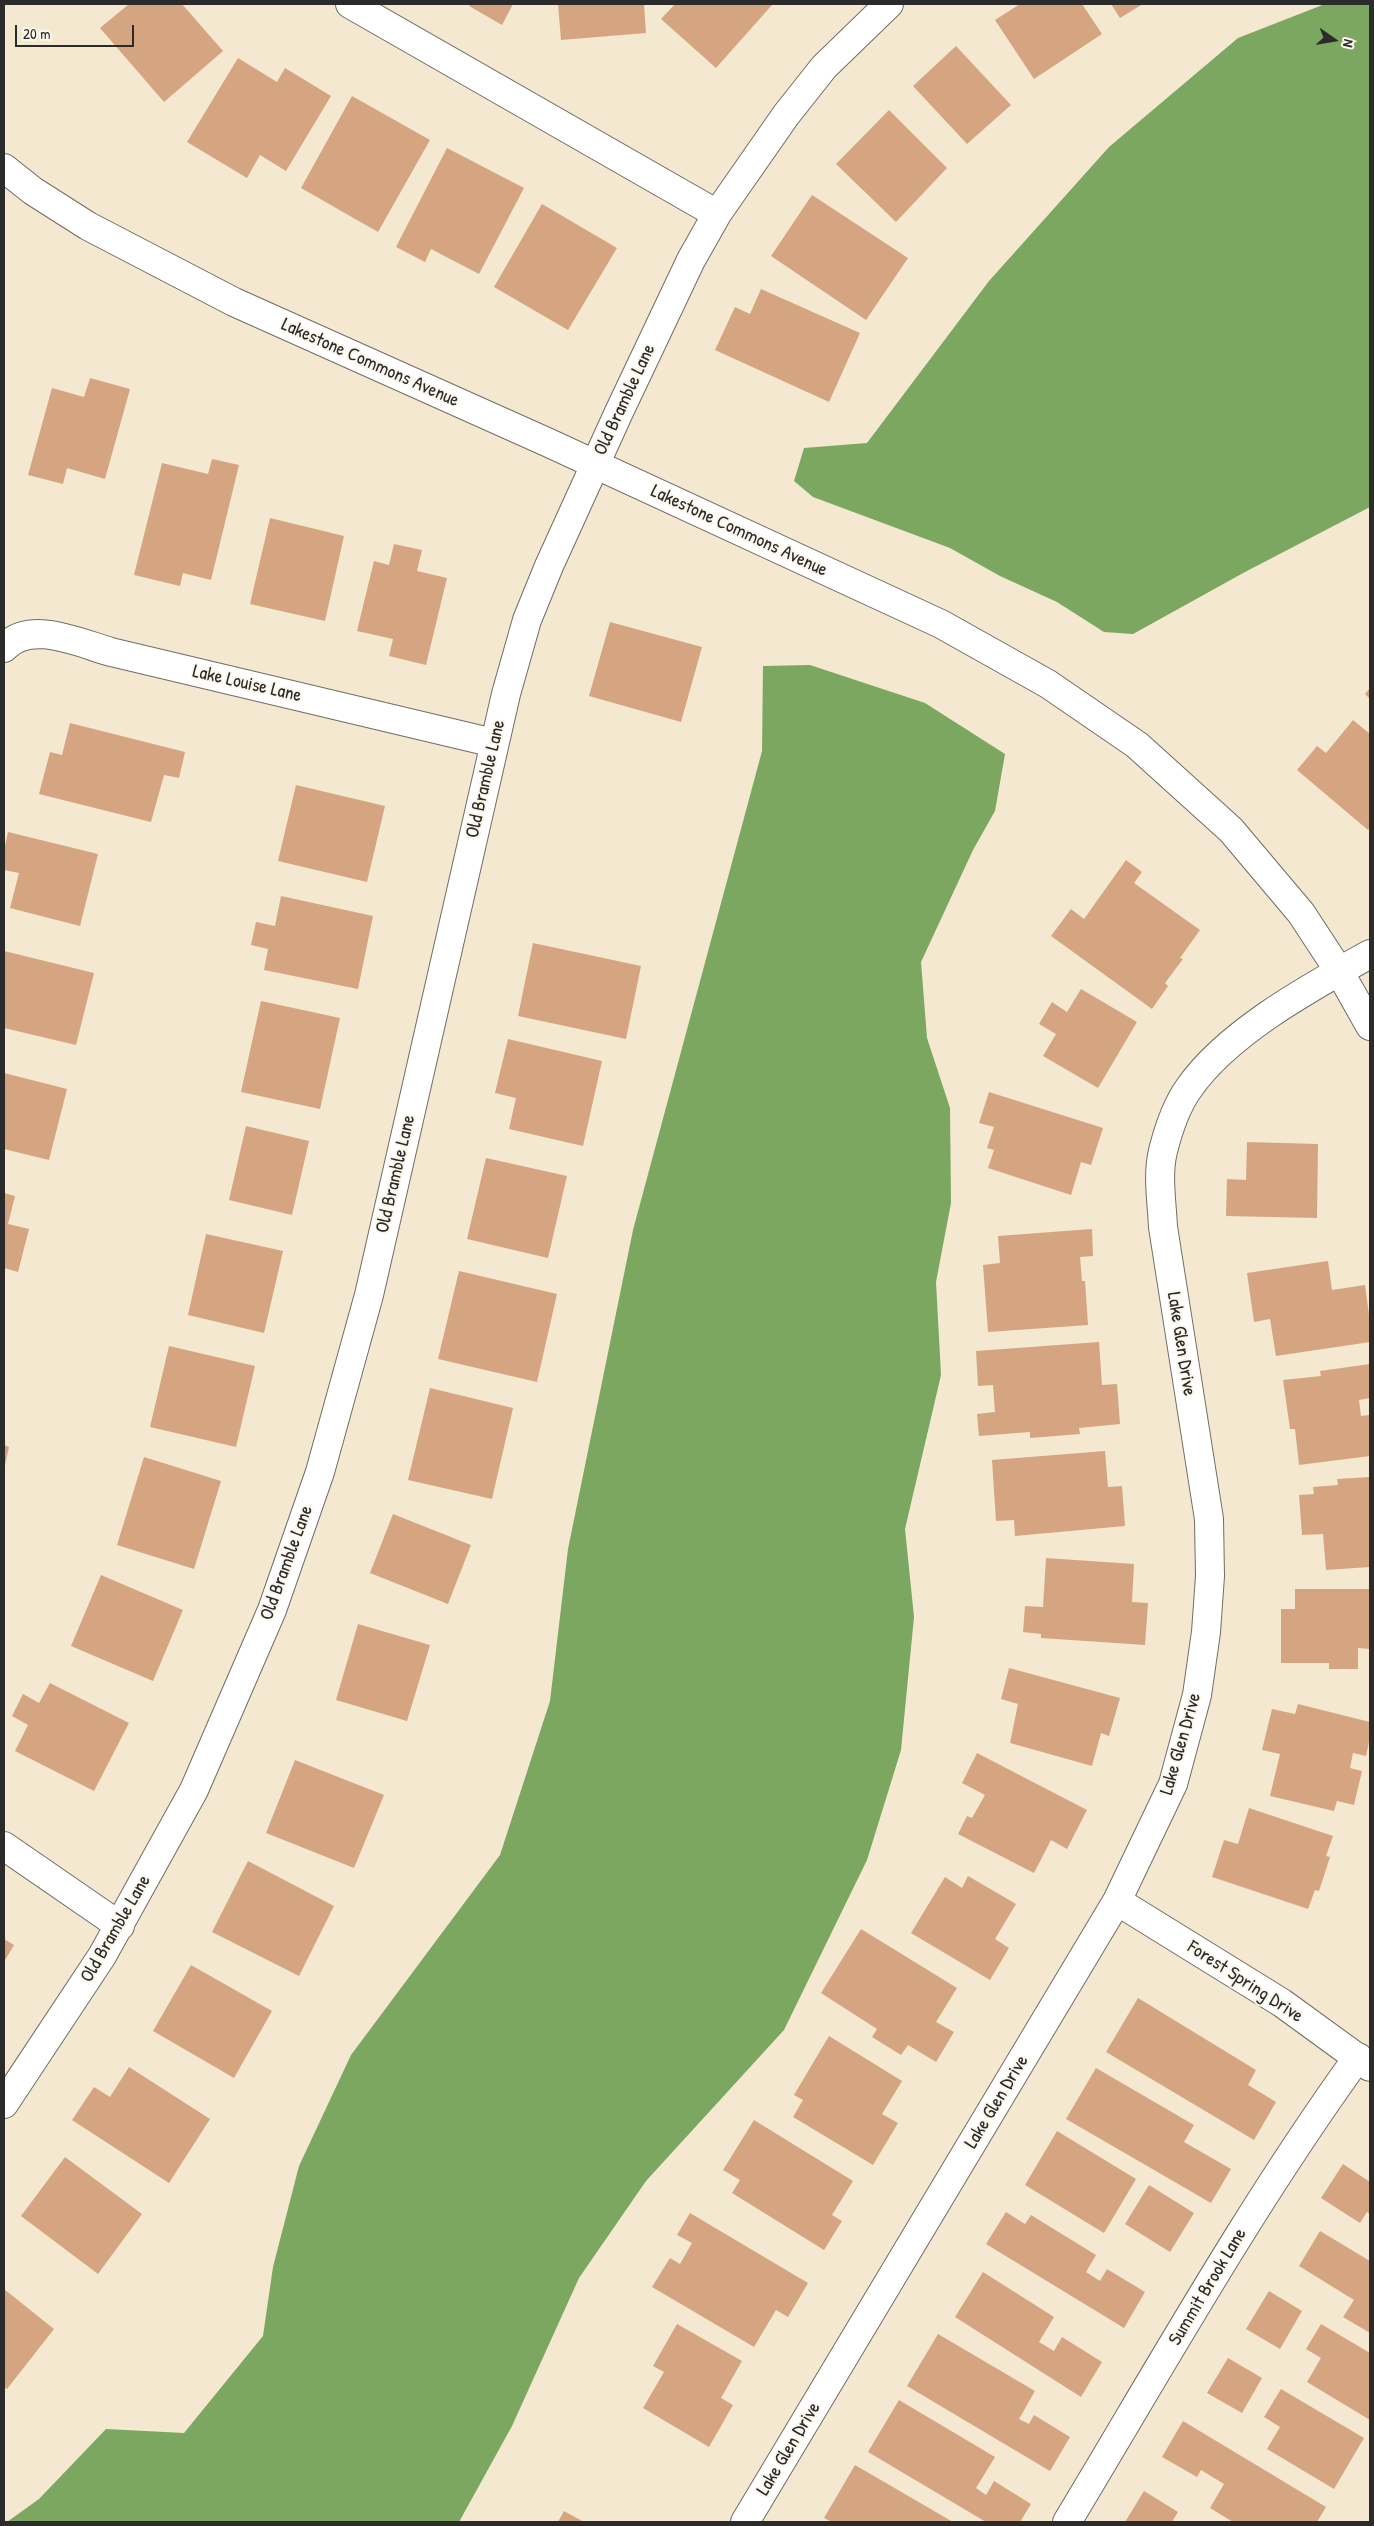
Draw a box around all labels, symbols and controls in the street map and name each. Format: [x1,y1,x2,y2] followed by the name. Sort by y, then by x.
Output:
[18,15,136,47] scale bar
[1309,15,1359,65] north arrow
[23,23,50,44] text: 20 m
[1339,38,1359,49] text: N
[278,314,462,412] street label: Lakestone Commons Avenue
[589,341,661,459] street label: Old Bramble Lane
[647,480,831,582] street label: Lakestone Commons Avenue
[190,660,304,708] street label: Lake Louise Lane
[461,718,511,840] street label: Old Bramble Lane
[371,1113,421,1235] street label: Old Bramble Lane
[1162,1290,1200,1398] street label: Lake Glen Drive
[256,1503,318,1623] street label: Old Bramble Lane
[1156,1690,1206,1798] street label: Lake Glen Drive
[76,1871,156,1987] street label: Old Bramble Lane
[1183,1936,1307,2028] street label: Forest Spring Drive
[960,2051,1034,2153] street label: Lake Glen Drive
[1164,2224,1252,2350] street label: Summit Brook Lane
[752,2398,826,2500] street label: Lake Glen Drive

